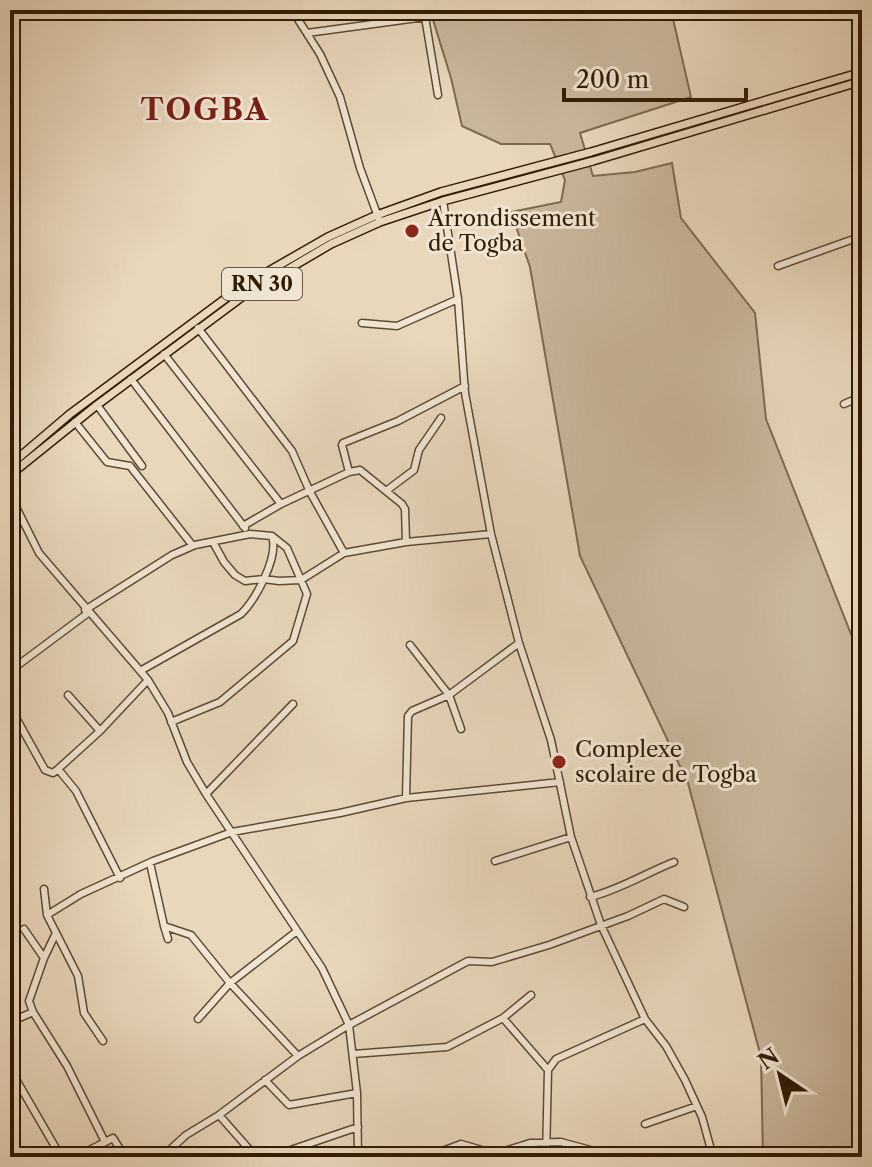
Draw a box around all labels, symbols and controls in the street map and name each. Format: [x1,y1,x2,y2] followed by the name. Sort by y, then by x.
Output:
[564,52,746,102] scale bar
[576,65,649,94] text: 200 m
[140,91,270,128] district label: TOGBA
[427,205,596,257] place label: Arrondissement de Togba
[403,222,421,240] marker: Arrondissement de Togba
[222,268,302,300] road number: RN 30
[575,736,757,788] place label: Complexe scolaire de Togba
[550,753,568,771] marker: Complexe scolaire de Togba
[740,1035,820,1115] north arrow
[753,1042,784,1076] text: N

